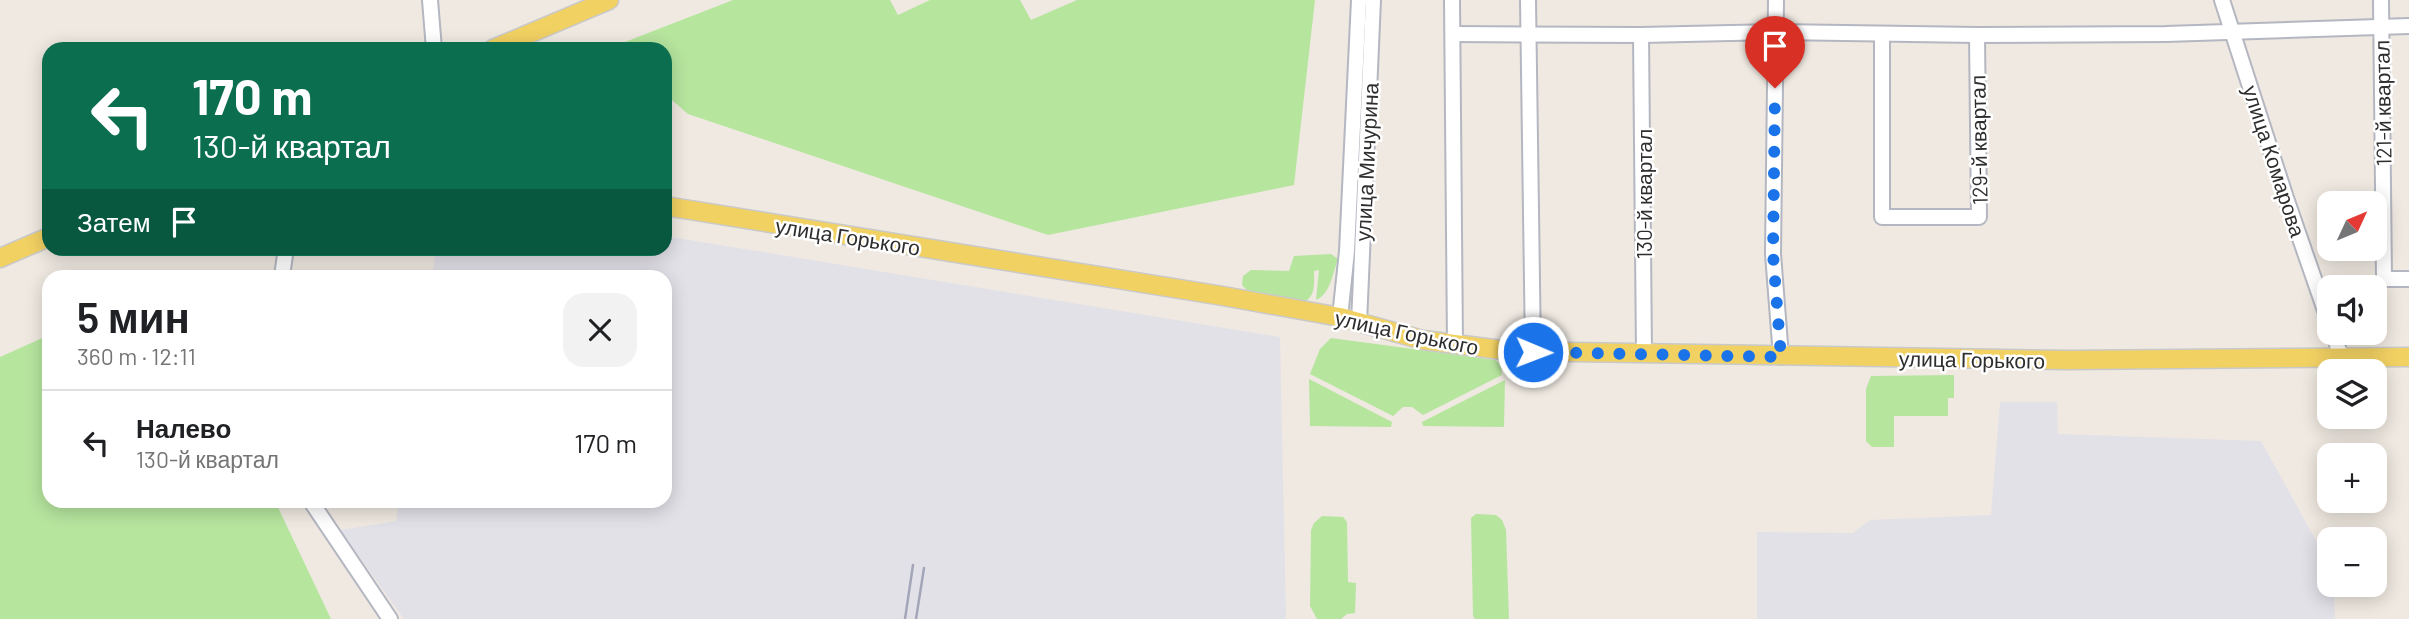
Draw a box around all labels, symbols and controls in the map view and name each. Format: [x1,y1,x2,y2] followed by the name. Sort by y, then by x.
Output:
[1745,16,1805,88] pin
[1756,27,1794,65] icon: arrive
[2368,40,2396,166] street label: 121-й квартал
[192,66,312,125] text: 170 m
[77,70,168,161] icon: left
[1964,75,1992,205] street label: 129-й квартал
[1349,82,1383,242] street label: улица Мичурина
[2239,82,2311,240] street label: улица Комарова
[192,126,391,164] text: 130-й квартал
[1631,129,1656,259] street label: 130-й квартал
[2317,191,2387,261] north arrow
[2317,191,2387,597] map controls
[165,203,203,241] icon: arrive
[77,206,151,237] text: Затем
[774,212,922,260] street label: улица Горького
[2317,275,2387,345] button: sound
[77,291,190,341] text: 5 мин
[563,293,637,367] button: close
[1333,305,1481,359] street label: улица Горького
[1496,315,1570,389] position arrow
[77,342,196,370] text: 360 m · 12:11
[1899,345,2045,373] street label: улица Горького
[2317,359,2387,429] button: layers
[136,412,231,443] text: Налево
[77,424,115,462] icon: left
[574,427,637,458] text: 170 m
[2317,443,2387,513] button: +
[136,445,279,473] text: 130-й квартал
[2317,527,2387,597] button: −

